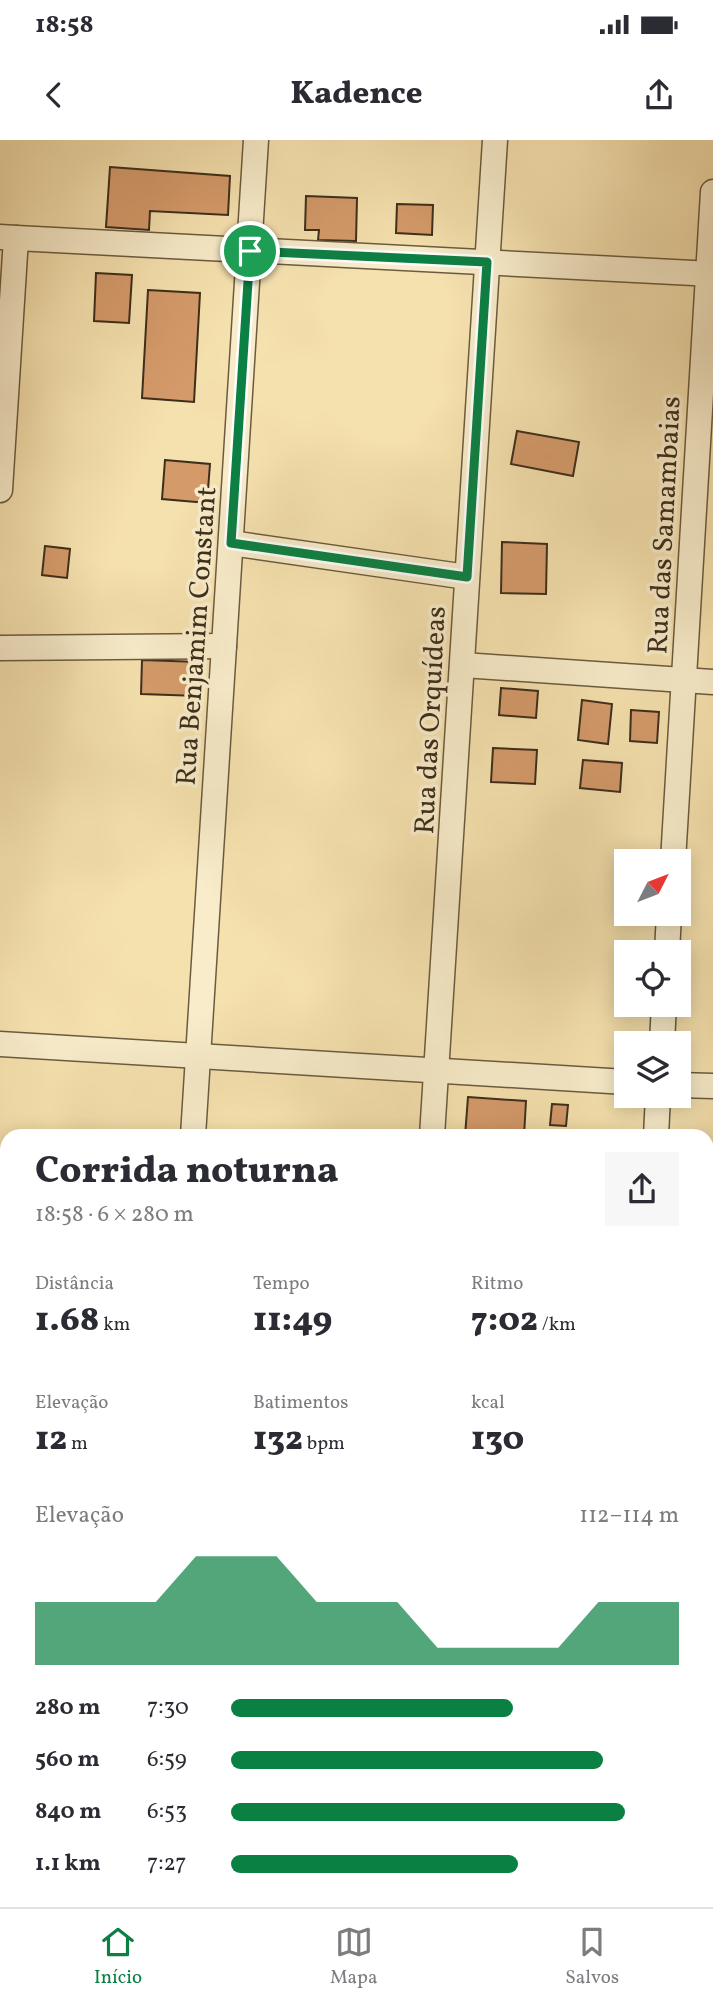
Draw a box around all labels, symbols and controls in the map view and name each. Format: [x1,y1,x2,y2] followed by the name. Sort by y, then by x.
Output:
[35,7,94,43] text: 18:58
[290,73,423,117] text: Kadence
[35,76,73,114] icon: back
[640,76,678,114] icon: share
[220,221,280,281] pin
[231,232,269,270] icon: arrive
[639,395,692,655] street label: Rua das Samambaias
[168,485,227,787] street label: Rua Benjamim Constant
[406,605,457,835] street label: Rua das Orquídeas
[614,849,691,926] north arrow
[614,849,691,1108] map controls
[614,940,691,1017] button: locate
[614,1031,691,1108] button: layers
[35,1146,338,1199] text: Corrida noturna
[605,1152,679,1226] button: share
[35,1199,194,1231] text: 18:58 · 6 × 280 m
[35,1271,114,1297] text: Distância
[253,1271,310,1297] text: Tempo
[471,1271,523,1297] text: Ritmo
[35,1297,99,1345] text: 1.68
[253,1297,332,1345] text: 11:49
[471,1297,538,1345] text: 7:02
[99,1312,130,1338] text: km
[538,1312,576,1338] text: /km
[35,1390,108,1416] text: Elevação
[253,1390,348,1416] text: Batimentos
[471,1390,505,1416] text: kcal
[35,1416,67,1464] text: 12
[253,1416,303,1464] text: 132
[471,1416,524,1464] text: 130
[67,1431,88,1457] text: m
[303,1431,345,1457] text: bpm
[35,1500,124,1532] text: Elevação
[579,1500,679,1532] text: 112–114 m
[35,1692,101,1724] text: 280 m
[147,1692,189,1724] text: 7:30
[35,1744,100,1776] text: 560 m
[147,1744,187,1776] text: 6:59
[35,1796,101,1828] text: 840 m
[147,1796,187,1828] text: 6:53
[35,1848,101,1880] text: 1.1 km
[147,1848,187,1880] text: 7:27
[94,1923,142,1991] tab: Início
[330,1923,377,1991] tab: Mapa
[565,1923,619,1991] tab: Salvos

